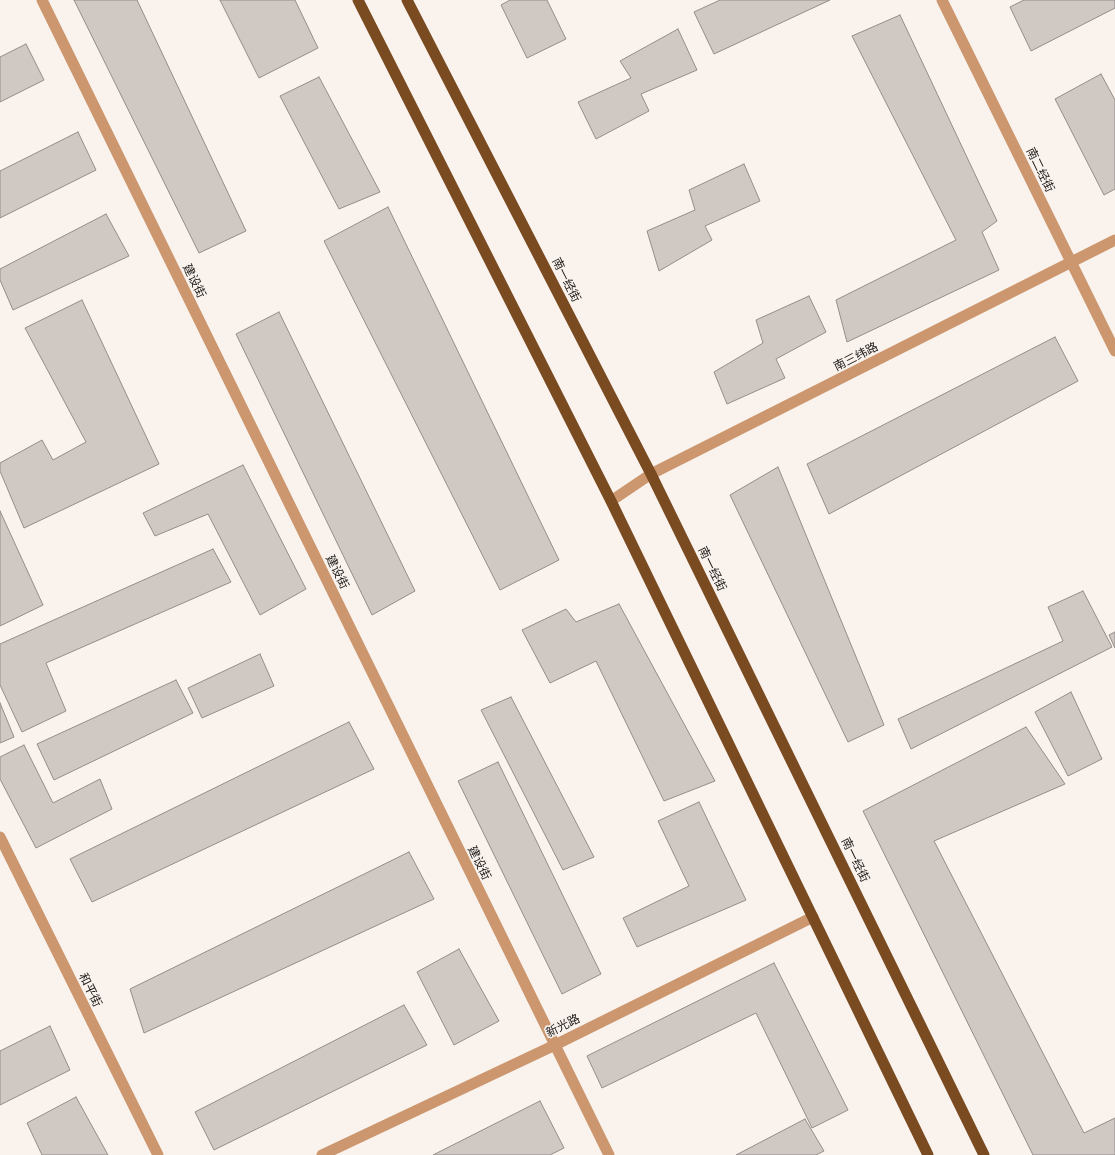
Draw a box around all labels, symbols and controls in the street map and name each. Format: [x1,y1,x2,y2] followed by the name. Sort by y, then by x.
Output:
[1023,145,1057,195] street label: 南二经街
[549,255,583,305] street label: 南一经街
[180,262,208,300] street label: 建设街
[831,340,881,374] street label: 南三纬路
[695,544,729,594] street label: 南一经街
[323,553,351,591] street label: 建设街
[838,835,872,885] street label: 南一经街
[465,844,493,882] street label: 建设街
[76,971,104,1009] street label: 和平街
[544,1012,582,1040] street label: 新光路

